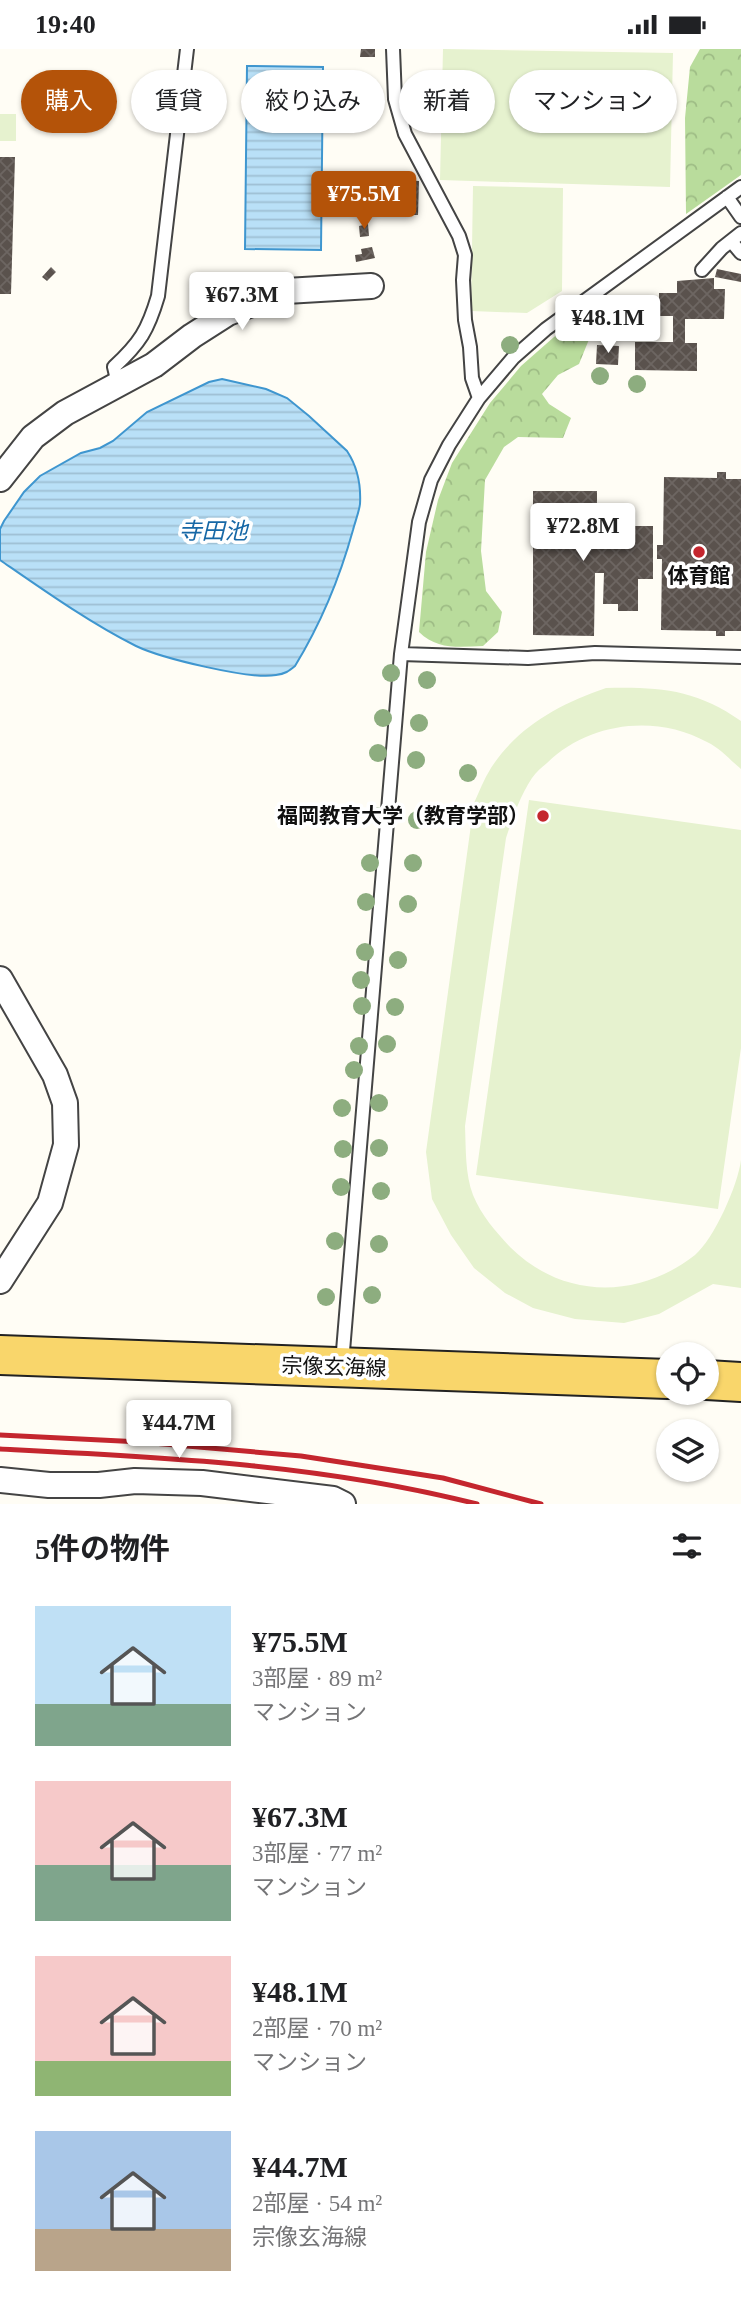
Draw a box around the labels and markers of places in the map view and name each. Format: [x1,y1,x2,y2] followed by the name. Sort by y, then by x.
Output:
[307,171,421,231] pin: ¥75.5M
[185,273,299,332] pin: ¥67.3M
[551,295,665,355] pin: ¥48.1M
[526,503,640,563] pin: ¥72.8M
[691,544,707,560] marker: 体育館
[668,564,731,588] place label: 体育館
[277,804,529,828] place label: 福岡教育大学（教育学部）
[535,808,551,824] marker: 福岡教育大学（教育学部）
[122,1401,236,1460] pin: ¥44.7M

